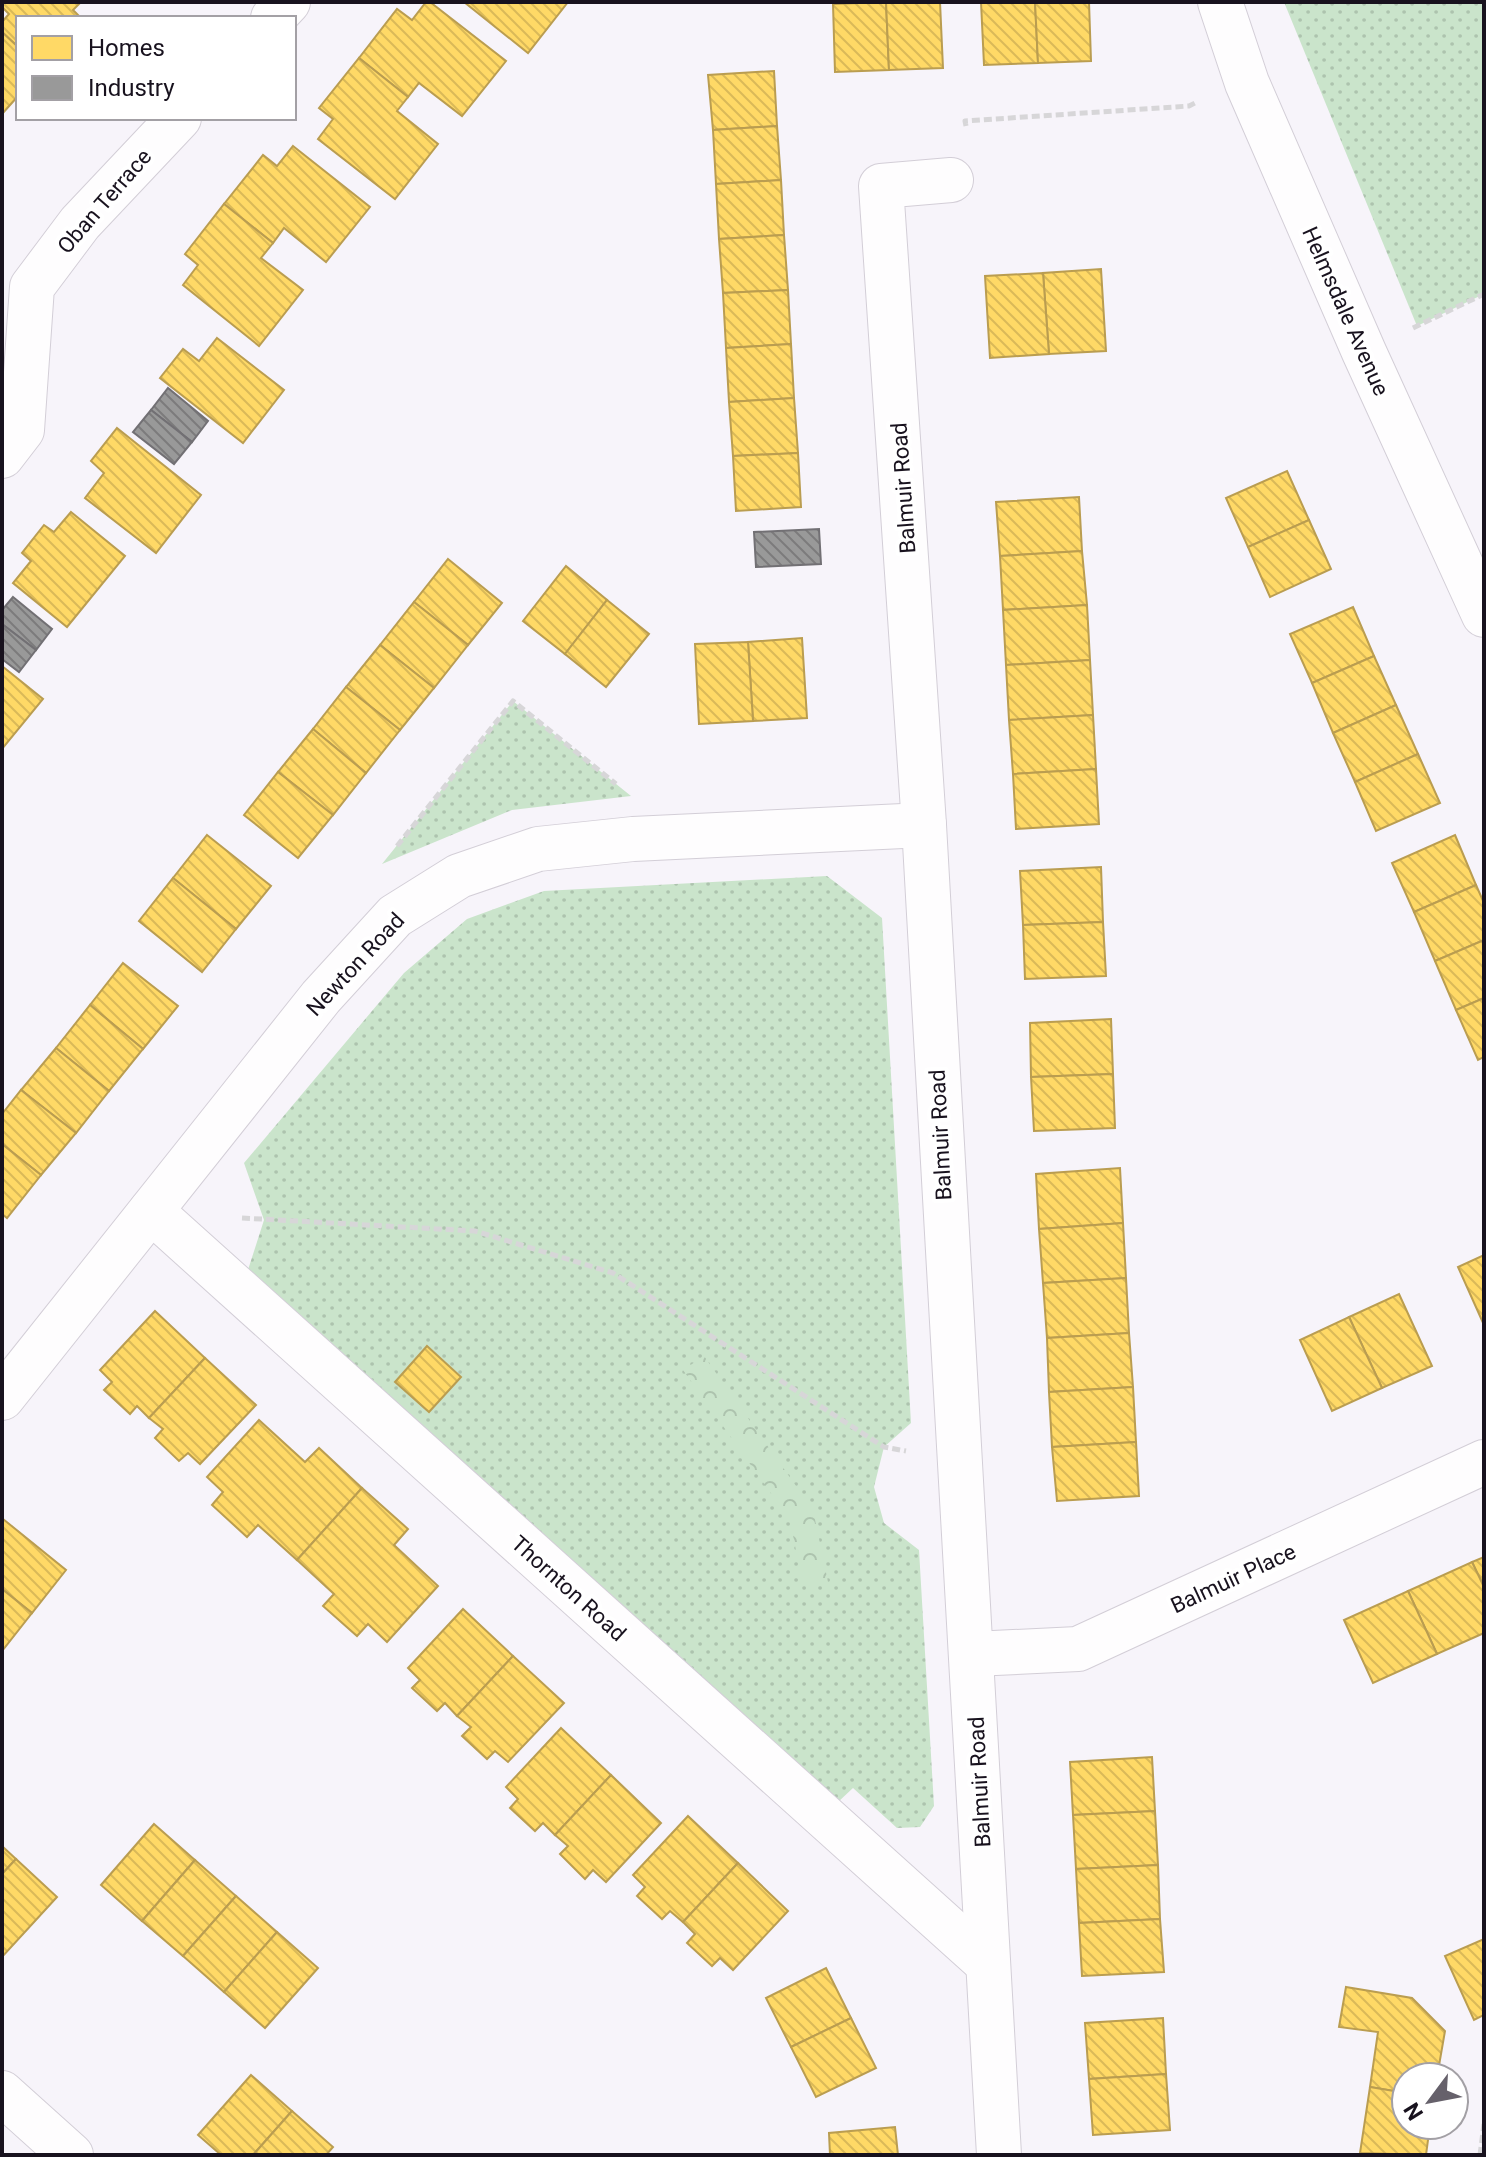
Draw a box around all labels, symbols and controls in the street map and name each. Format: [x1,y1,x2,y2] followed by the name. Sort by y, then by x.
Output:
[16,16,296,120] legend
[88,34,165,62] text: Homes
[88,74,175,102] text: Industry
[52,144,156,259] street label: Oban Terrace
[1297,223,1394,399] street label: Helmsdale Avenue
[886,422,921,554] street label: Balmuir Road
[301,908,409,1021] street label: Newton Road
[925,1069,956,1201] street label: Balmuir Road
[506,1531,631,1646] street label: Thornton Road
[1167,1539,1300,1618] street label: Balmuir Place
[964,1716,995,1848] street label: Balmuir Road
[1390,2061,1470,2141] north arrow
[1399,2098,1428,2125] text: N

